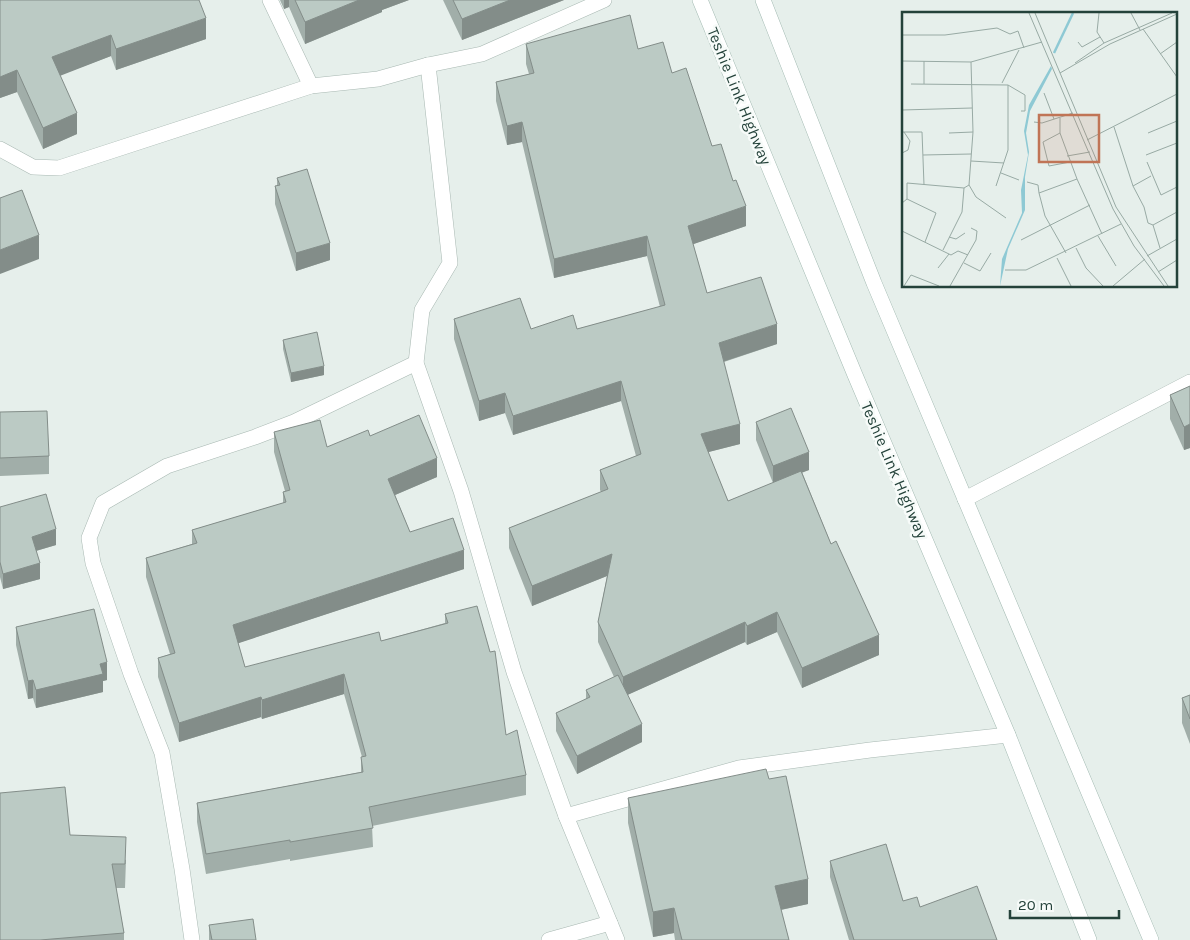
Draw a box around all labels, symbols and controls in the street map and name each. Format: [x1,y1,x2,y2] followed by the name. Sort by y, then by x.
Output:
[902,12,1178,288] inset map
[703,25,776,168] street label: Teshie Link Highway
[857,399,932,542] street label: Teshie Link Highway
[1010,888,1119,920] scale bar
[1018,896,1053,914] text: 20 m

